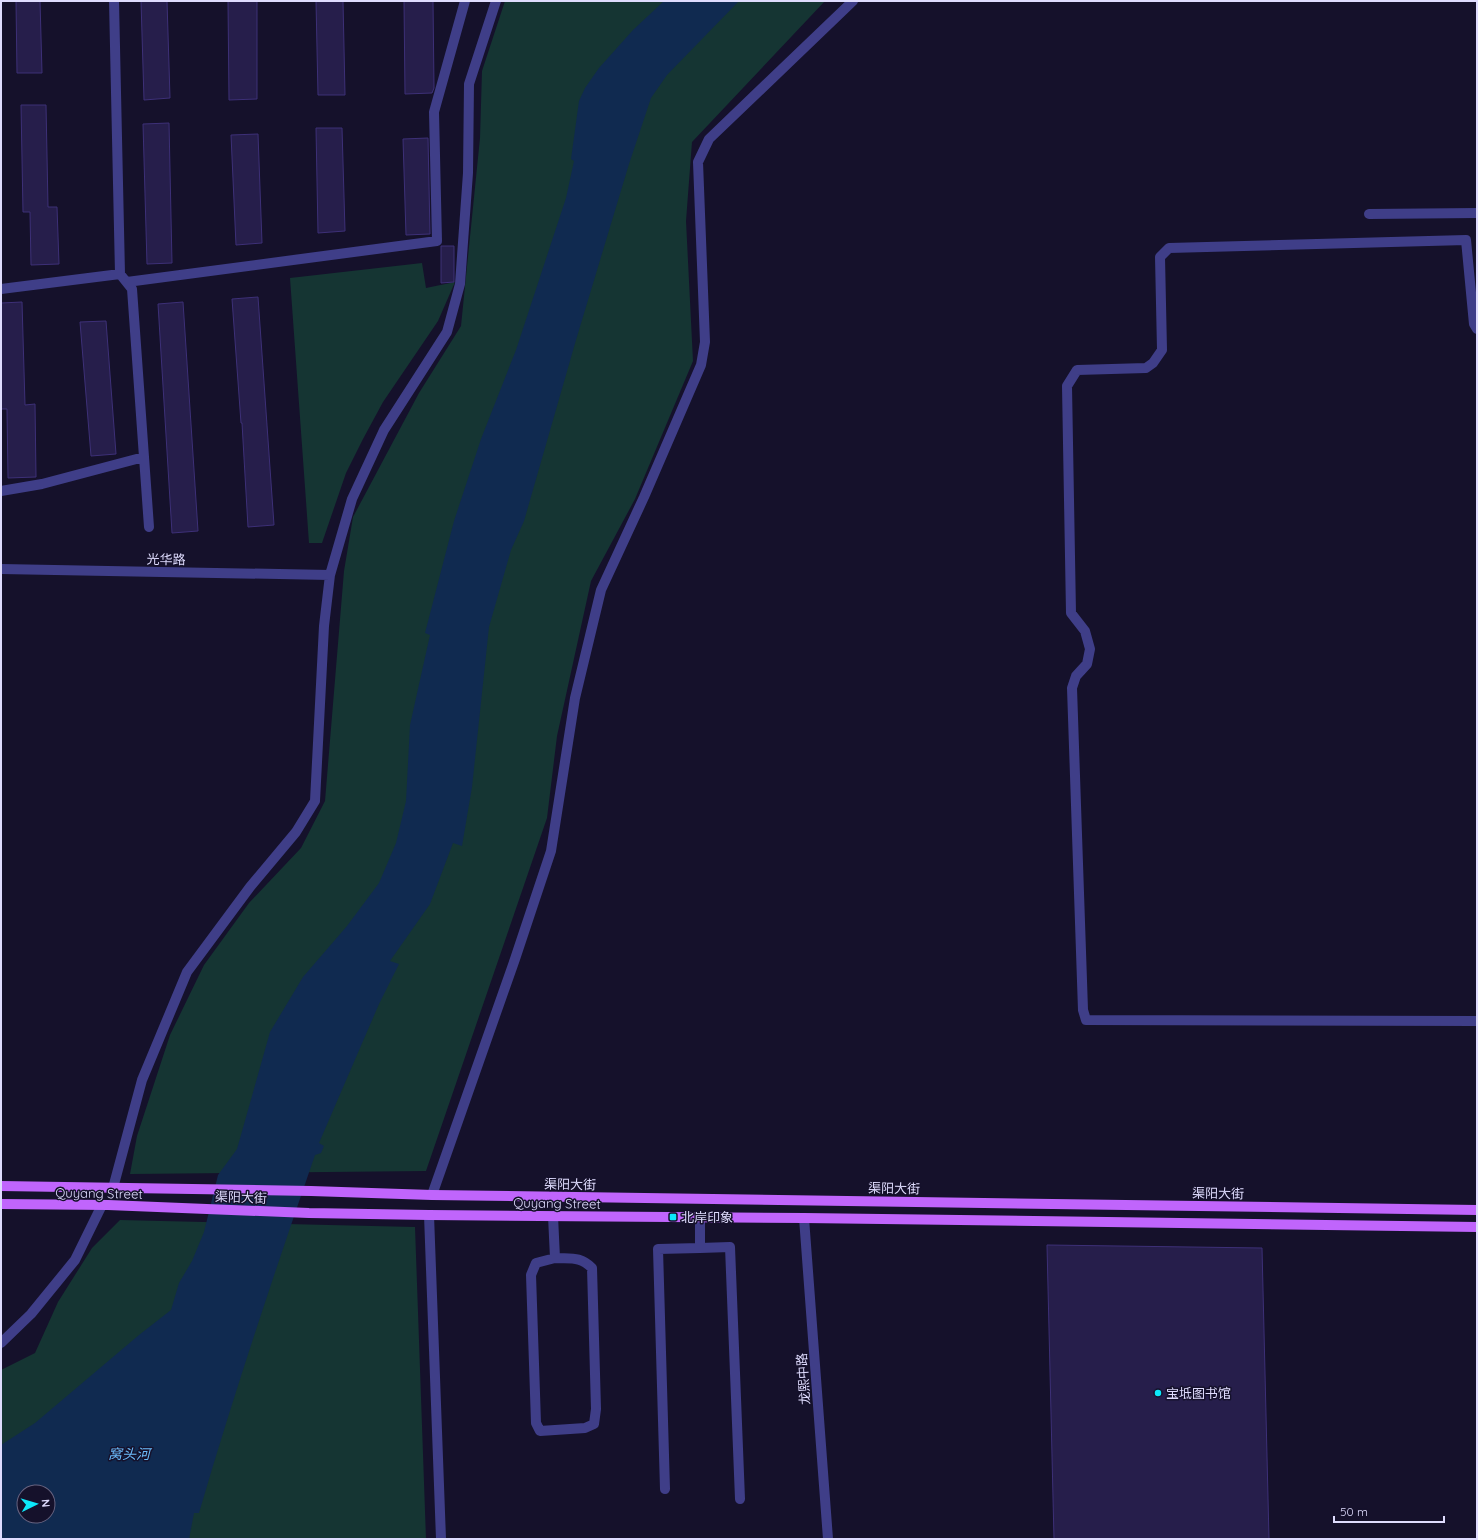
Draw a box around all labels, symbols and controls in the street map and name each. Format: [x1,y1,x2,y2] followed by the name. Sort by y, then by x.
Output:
[146,551,186,567] street label: 光华路
[544,1176,596,1192] street label: 渠阳大街
[868,1180,920,1196] street label: 渠阳大街
[55,1184,143,1202] street label: Quyang Street
[1192,1185,1244,1201] street label: 渠阳大街
[215,1188,267,1206] street label: 渠阳大街
[513,1194,601,1212] street label: Quyang Street
[681,1209,733,1225] place label: 北岸印象
[668,1212,678,1222] marker: 北岸印象
[793,1352,813,1406] street label: 龙熙中路
[1166,1385,1231,1401] place label: 宝坻图书馆
[1153,1388,1163,1398] marker: 宝坻图书馆
[108,1445,153,1463] water label: 窝头河
[16,1484,56,1524] north arrow
[39,1498,53,1508] text: N
[1334,1498,1444,1524] scale bar
[1340,1504,1368,1519] text: 50 m

